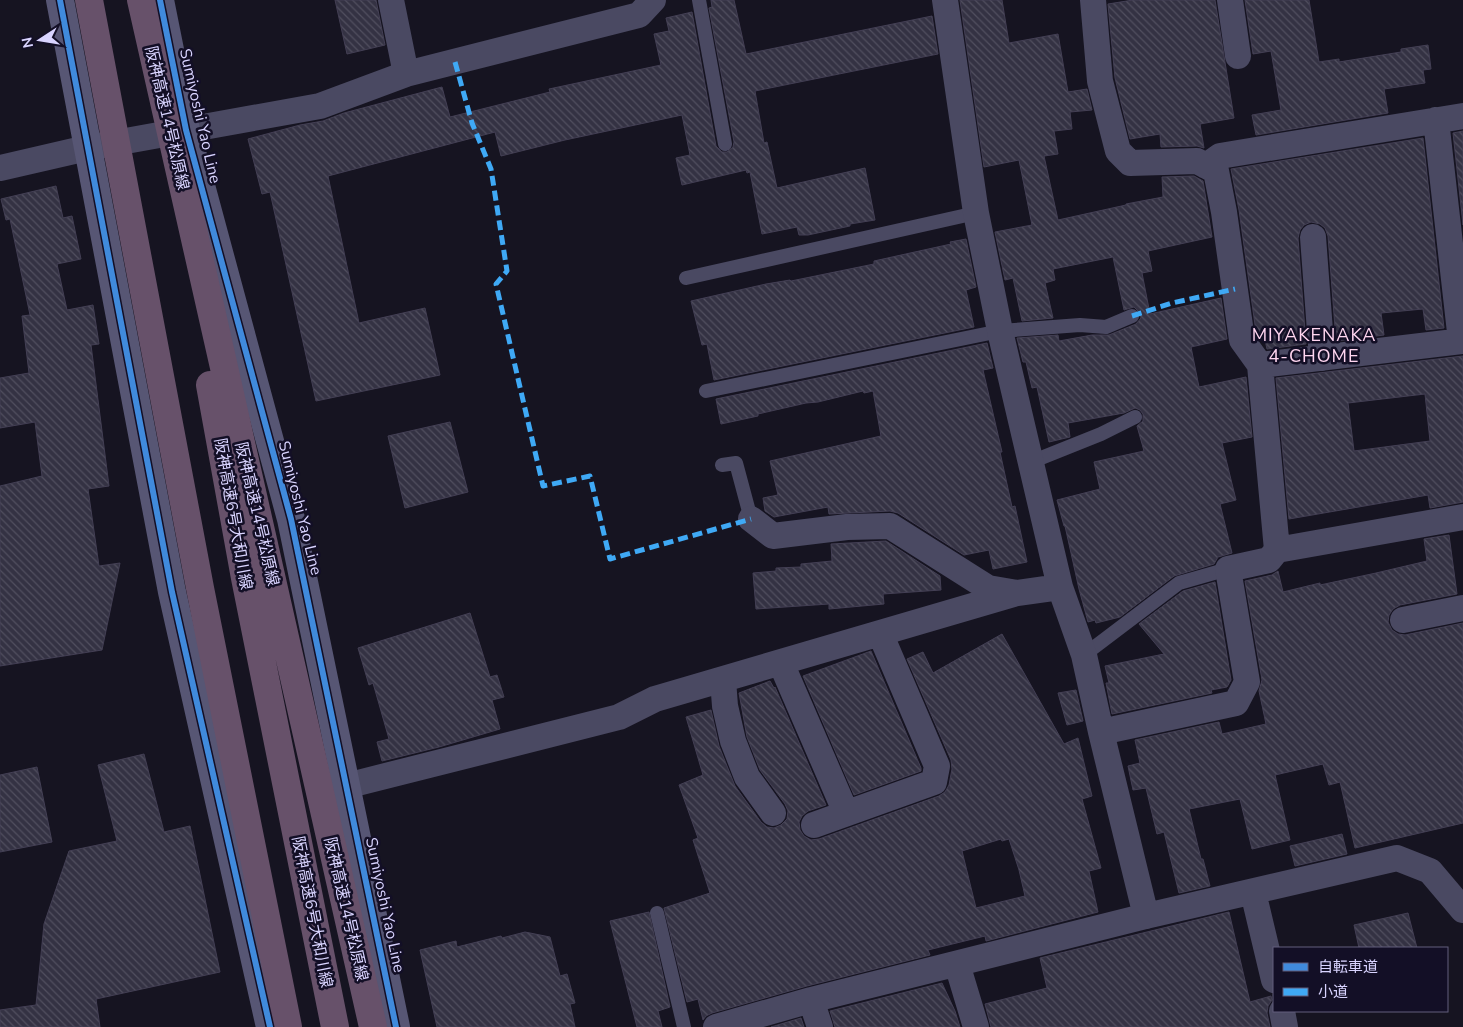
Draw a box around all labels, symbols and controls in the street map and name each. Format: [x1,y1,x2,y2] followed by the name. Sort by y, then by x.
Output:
[15,15,65,65] north arrow
[17,35,38,50] text: N
[140,44,194,192] street label: 阪神高速14号松原線
[174,46,226,186] street label: Sumiyoshi Yao Line
[1252,323,1376,368] district label: MIYAKENAKA 4-CHOME
[209,436,257,592] street label: 阪神高速6号大和川線
[273,439,327,577] street label: Sumiyoshi Yao Line
[230,440,284,588] street label: 阪神高速14号松原線
[287,835,337,989] street label: 阪神高速6号大和川線
[319,835,373,983] street label: 阪神高速14号松原線
[360,835,410,975] street label: Sumiyoshi Yao Line
[1273,947,1448,1012] legend
[1318,957,1378,977] text: 自転車道
[1318,982,1348,1002] text: 小道

